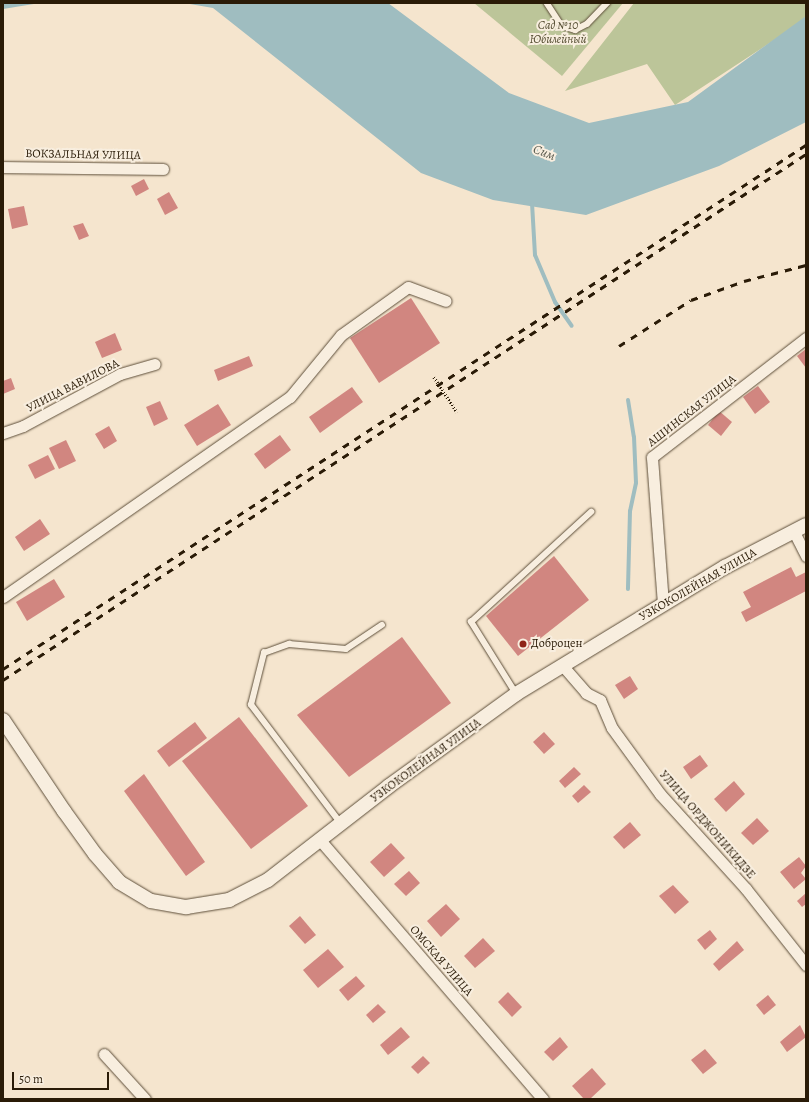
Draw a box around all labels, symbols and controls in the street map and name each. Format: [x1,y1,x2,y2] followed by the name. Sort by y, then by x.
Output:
[529,19,587,47] park label: Сад №10 Юбилейный
[531,142,557,164] water label: Сим
[25,147,141,163] street label: ВОКЗАЛЬНАЯ УЛИЦА
[24,356,122,416] street label: УЛИЦА ВАВИЛОВА
[645,372,739,450] street label: АШИНСКАЯ УЛИЦА
[637,546,759,624] street label: УЗКОКОЛЕЙНАЯ УЛИЦА
[531,637,583,651] place label: Доброцен
[518,639,528,649] marker: Доброцен
[368,716,484,806] street label: УЗКОКОЛЕЙНАЯ УЛИЦА
[656,768,758,882] street label: УЛИЦА ОРДЖОНИКИДЗЕ
[406,923,476,999] street label: ОМСКАЯ УЛИЦА
[14,1064,111,1090] scale bar
[19,1071,43,1087] text: 50 m

